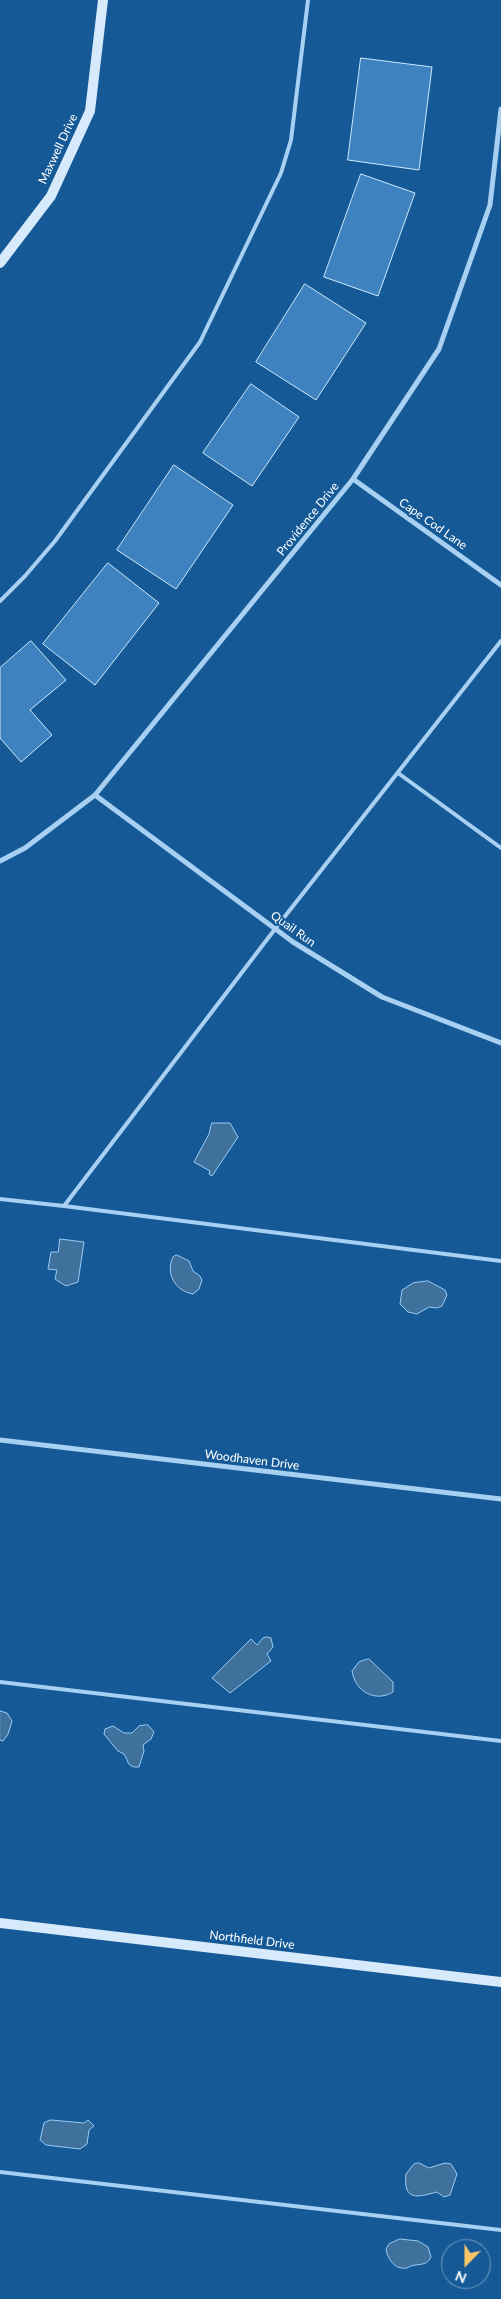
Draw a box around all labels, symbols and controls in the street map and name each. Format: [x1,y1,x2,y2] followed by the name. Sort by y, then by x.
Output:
[35,112,81,186] street label: Maxwell Drive
[274,479,342,559] street label: Providence Drive
[396,495,470,553] street label: Cape Cod Lane
[268,908,318,950] street label: Quail Run
[204,1447,300,1473] street label: Woodhaven Drive
[209,1928,295,1952] street label: Northfield Drive
[441,2239,491,2289] north arrow
[452,2268,469,2287] text: N

